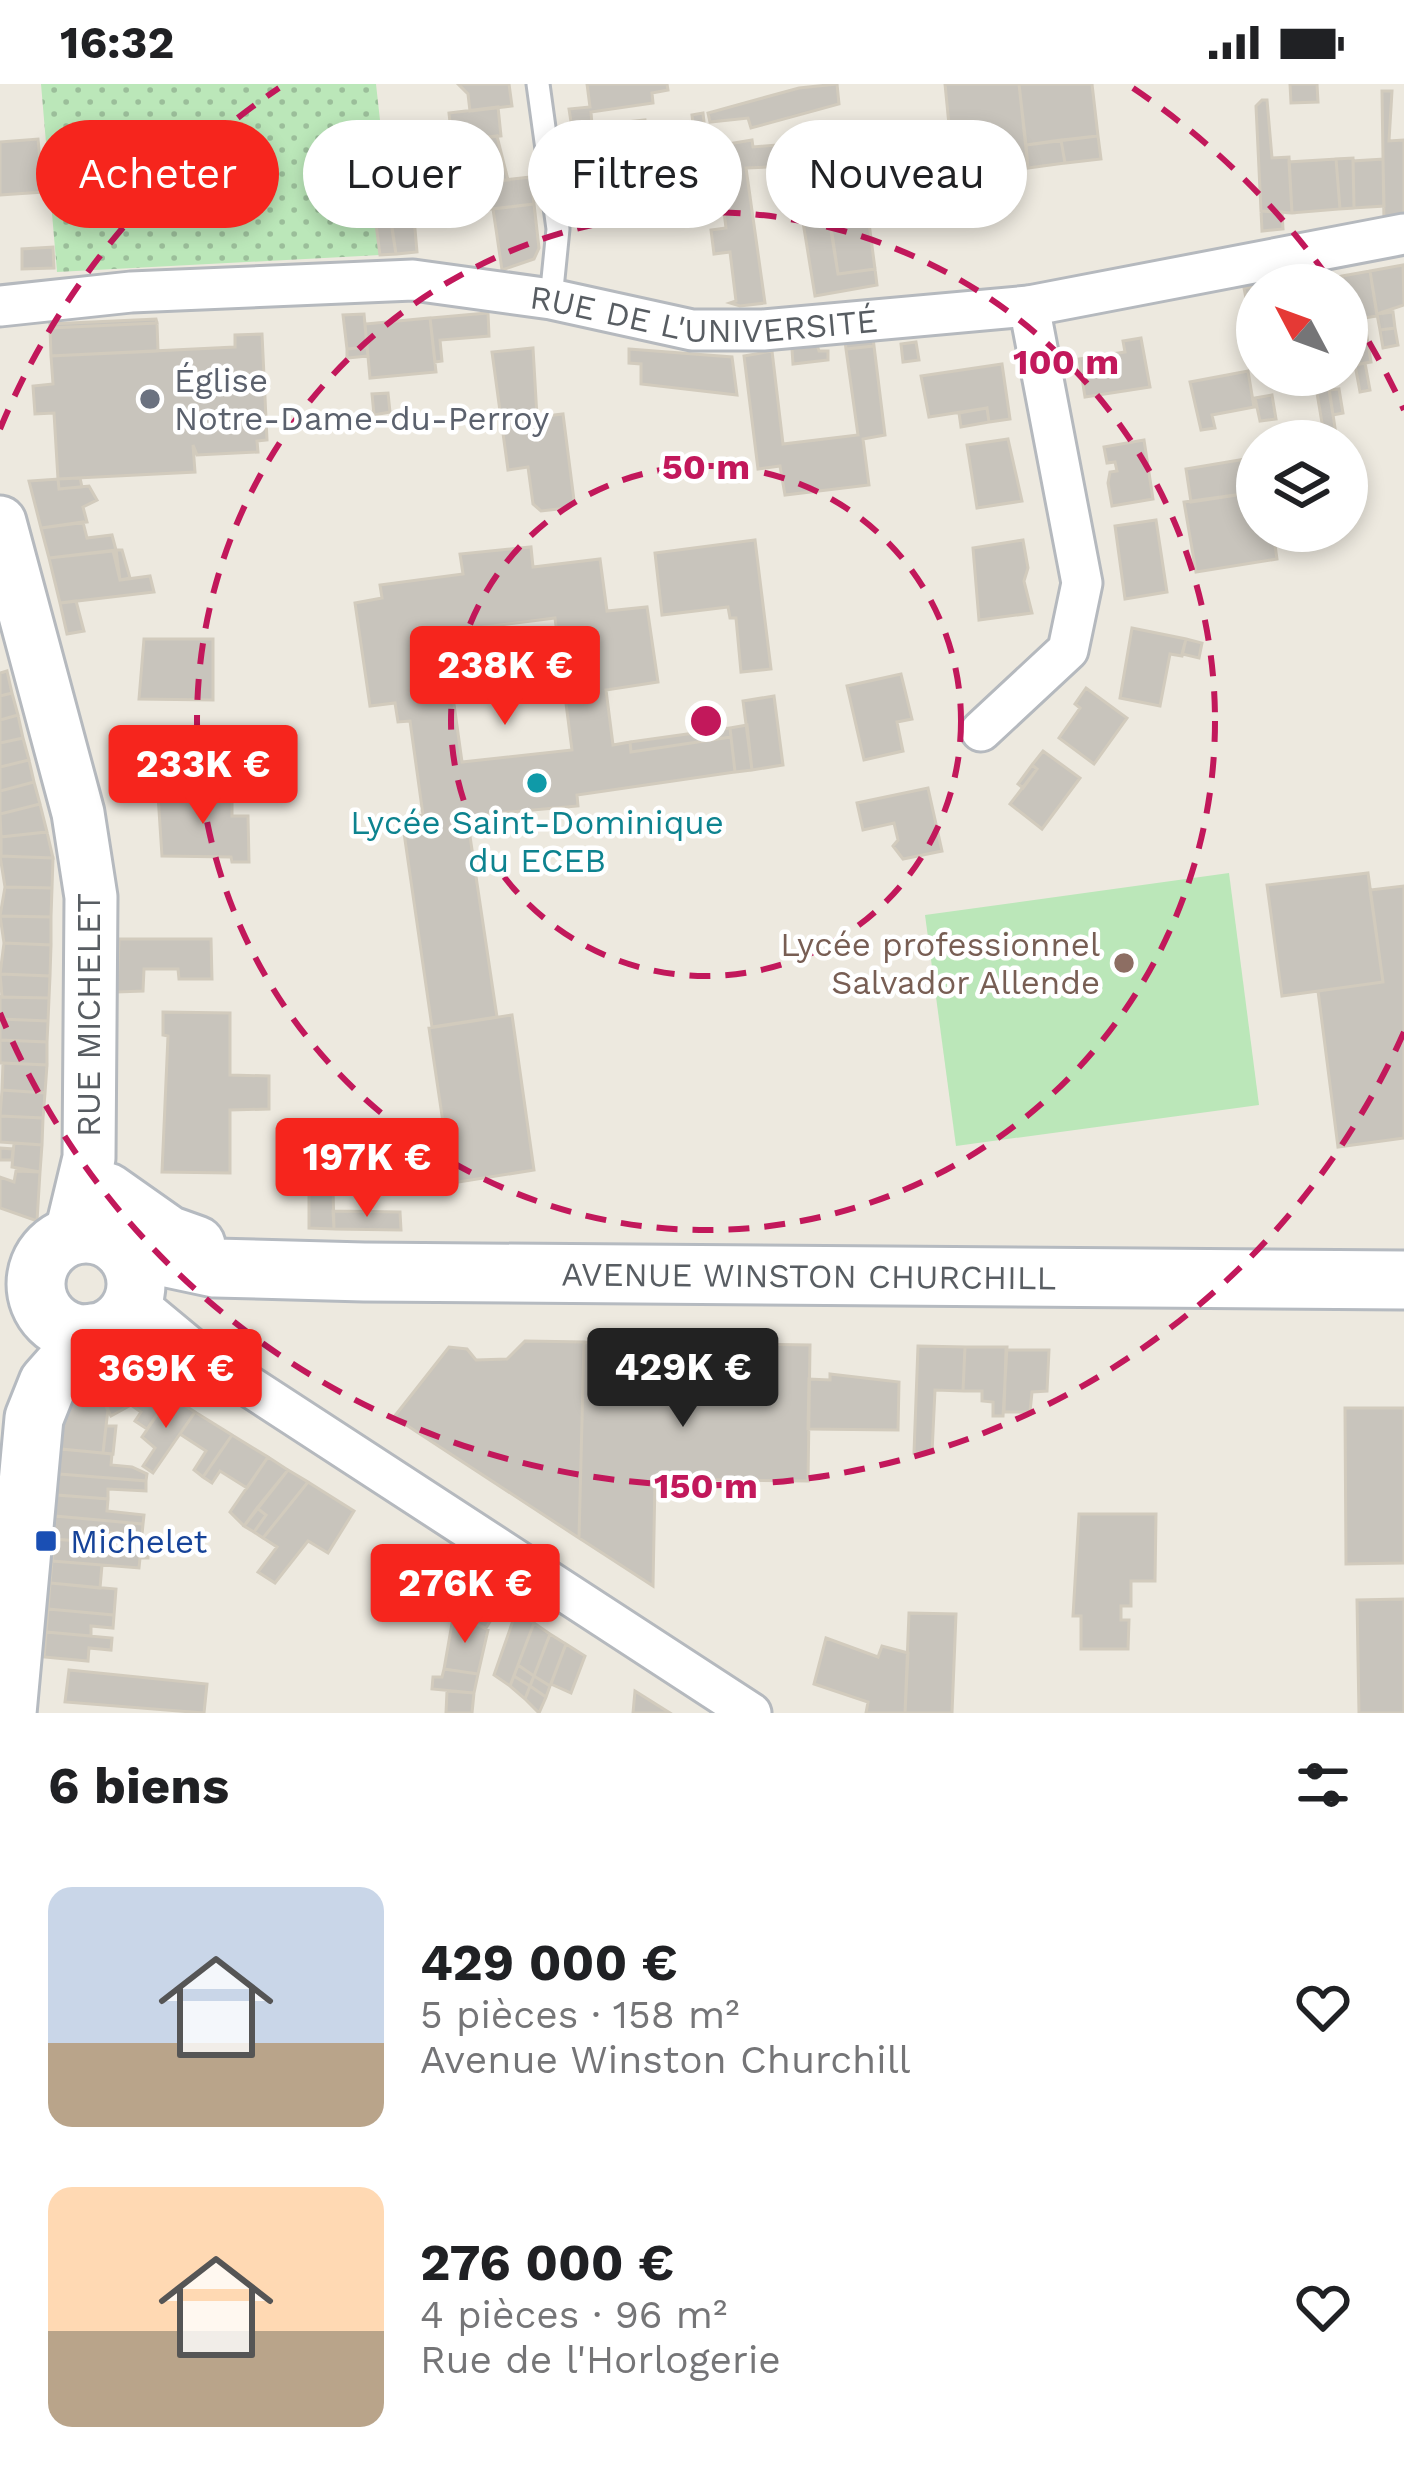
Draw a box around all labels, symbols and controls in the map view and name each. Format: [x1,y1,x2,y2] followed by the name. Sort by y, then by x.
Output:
[60,16,174,69] text: 16:32
[36,120,279,228] chip: Acheter
[303,120,504,228] chip: Louer
[528,120,742,228] chip: Filtres
[766,120,1027,228] chip: Nouveau
[1236,264,1368,396] north arrow
[1236,264,1368,552] map controls
[528,277,879,350] street label: RUE DE L'UNIVERSITÉ
[1013,341,1119,383] text: 100 m
[174,361,549,438] place label: Église Notre-Dame-du-Perroy
[137,386,163,412] marker: Église Notre-Dame-du-Perroy
[1236,420,1368,552] button: layers
[662,446,750,488] text: 50 m
[407,626,603,728] pin: 238K €
[437,642,573,687] text: 238K €
[685,700,727,742] centre of rings
[105,725,301,827] pin: 233K €
[136,741,270,786] text: 233K €
[524,770,550,796] marker: Lycée Saint-Dominique du ECEB
[350,803,724,880] place label: Lycée Saint-Dominique du ECEB
[69,893,108,1137] street label: RUE MICHELET
[780,925,1100,1002] place label: Lycée professionnel Salvador Allende
[1111,950,1137,976] marker: Lycée professionnel Salvador Allende
[269,1118,465,1220] pin: 197K €
[303,1134,431,1179] text: 197K €
[561,1254,1056,1297] street label: AVENUE WINSTON CHURCHILL
[585,1328,781,1430] pin: 429K €
[68,1329,264,1431] pin: 369K €
[614,1344,752,1389] text: 429K €
[98,1345,234,1390] text: 369K €
[654,1465,758,1507] text: 150 m
[70,1522,208,1561] place label: Michelet
[33,1528,59,1554] marker: Michelet
[367,1544,563,1646] pin: 276K €
[398,1560,532,1605] text: 276K €
[1290,1752,1356,1818] icon: filters
[48,1756,229,1815] text: 6 biens
[420,1933,678,1992] text: 429 000 €
[144,1935,288,2079] icon: home
[1290,1974,1356,2040] icon: heart
[420,1992,740,2037] text: 5 pièces · 158 m²
[420,2037,911,2082] text: Avenue Winston Churchill
[420,2233,674,2292] text: 276 000 €
[144,2235,288,2379] icon: home
[1290,2274,1356,2340] icon: heart
[420,2292,727,2337] text: 4 pièces · 96 m²
[420,2337,781,2382] text: Rue de l'Horlogerie

